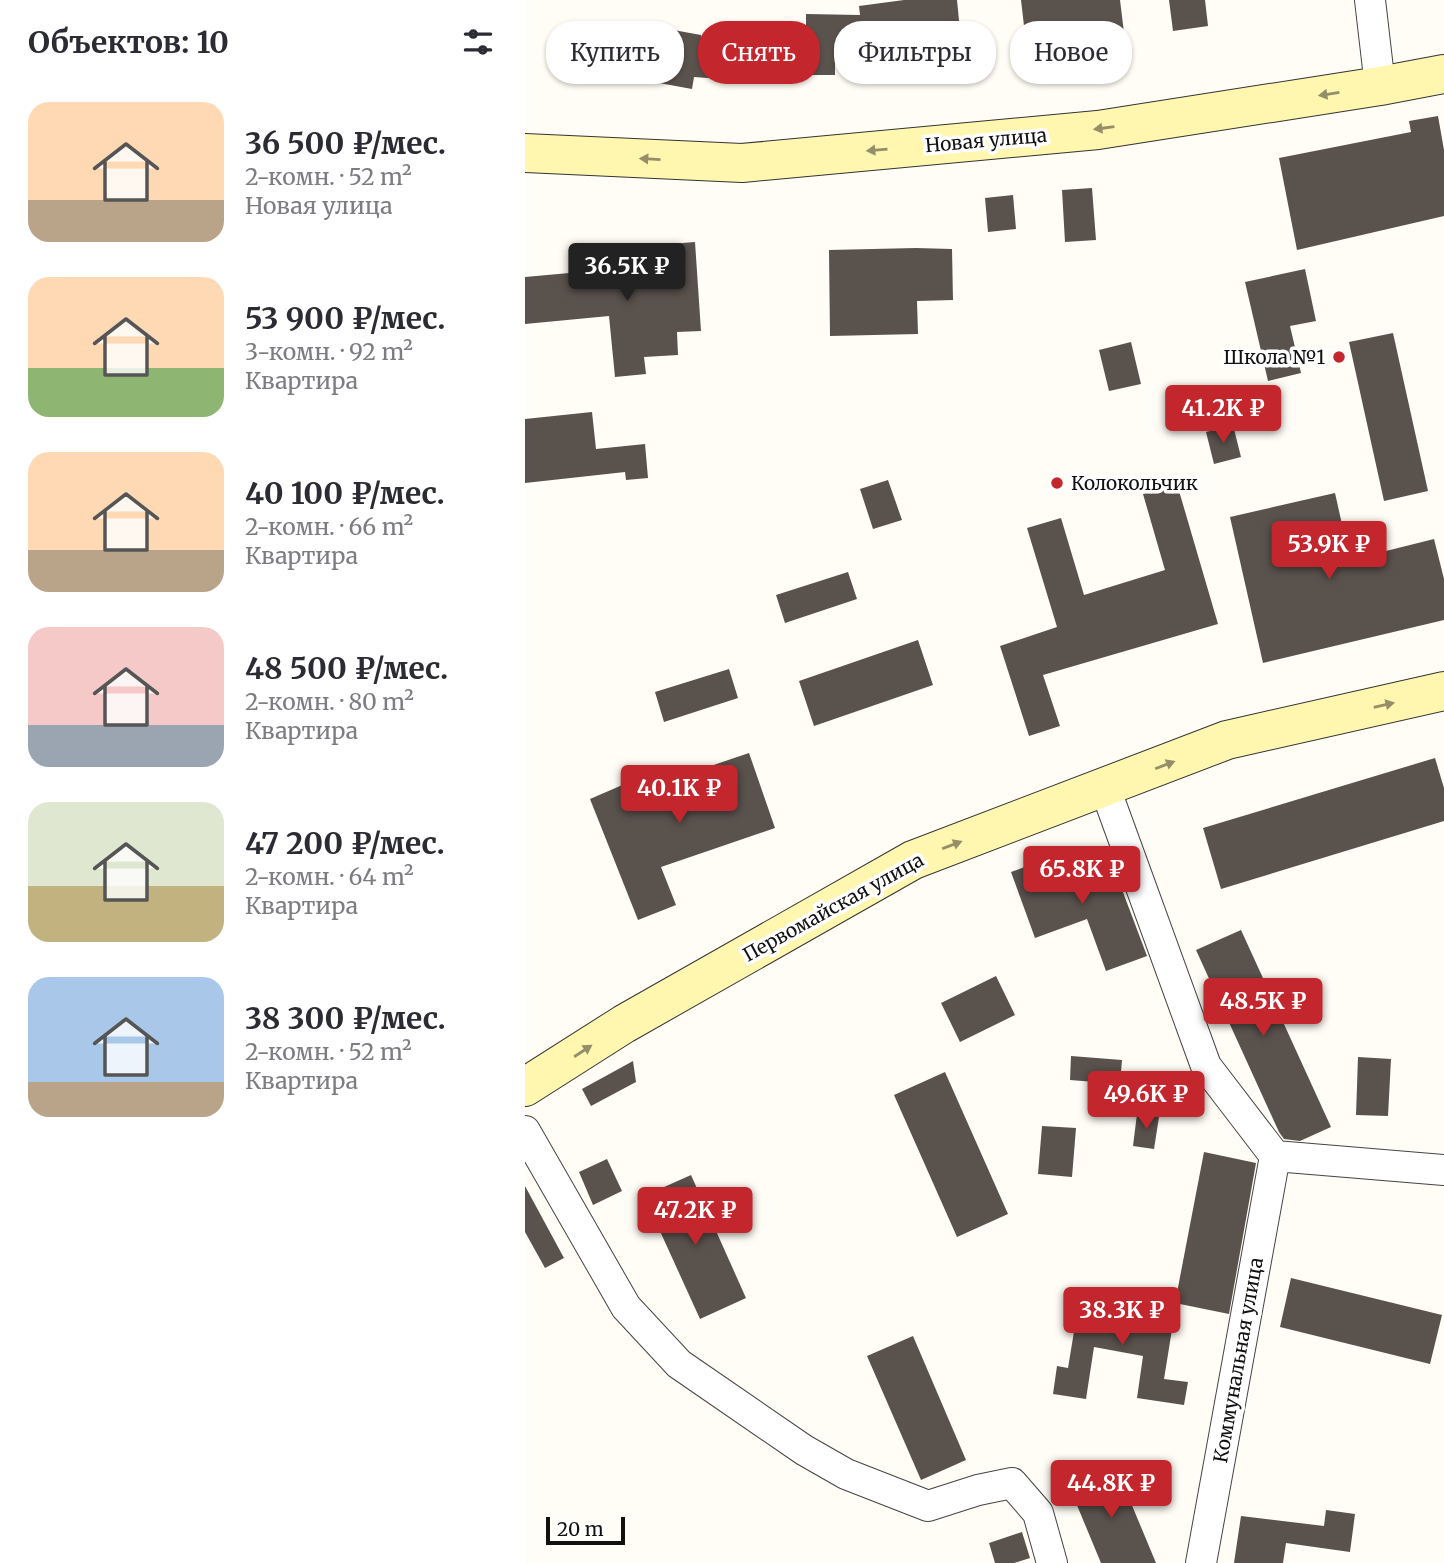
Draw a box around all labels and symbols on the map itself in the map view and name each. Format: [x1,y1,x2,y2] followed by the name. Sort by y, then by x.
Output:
[1317,89,1339,100] one-way arrow
[924,123,1048,157] street label: Новая улица
[1093,123,1115,134] one-way arrow
[866,145,888,156] one-way arrow
[639,153,661,164] one-way arrow
[562,244,692,303] pin: 36.5K ₽
[1223,345,1325,369] place label: Школа №1
[1331,349,1347,365] marker: Школа №1
[1158,386,1288,445] pin: 41.2K ₽
[1071,471,1198,495] place label: Колокольчик
[1049,475,1065,491] marker: Колокольчик
[1264,522,1394,581] pin: 53.9K ₽
[1373,699,1395,710] one-way arrow
[1154,759,1175,770] one-way arrow
[614,766,744,825] pin: 40.1K ₽
[942,839,963,850] one-way arrow
[1017,846,1147,906] pin: 65.8K ₽
[738,847,928,967] street label: Первомайская улица
[1198,978,1328,1038] pin: 48.5K ₽
[573,1044,592,1057] one-way arrow
[1081,1072,1211,1131] pin: 49.6K ₽
[630,1188,760,1247] pin: 47.2K ₽
[1208,1255,1268,1465] street label: Коммунальная улица
[1057,1288,1187,1347] pin: 38.3K ₽
[1046,1460,1176,1520] pin: 44.8K ₽
[546,1514,625,1546] scale bar

